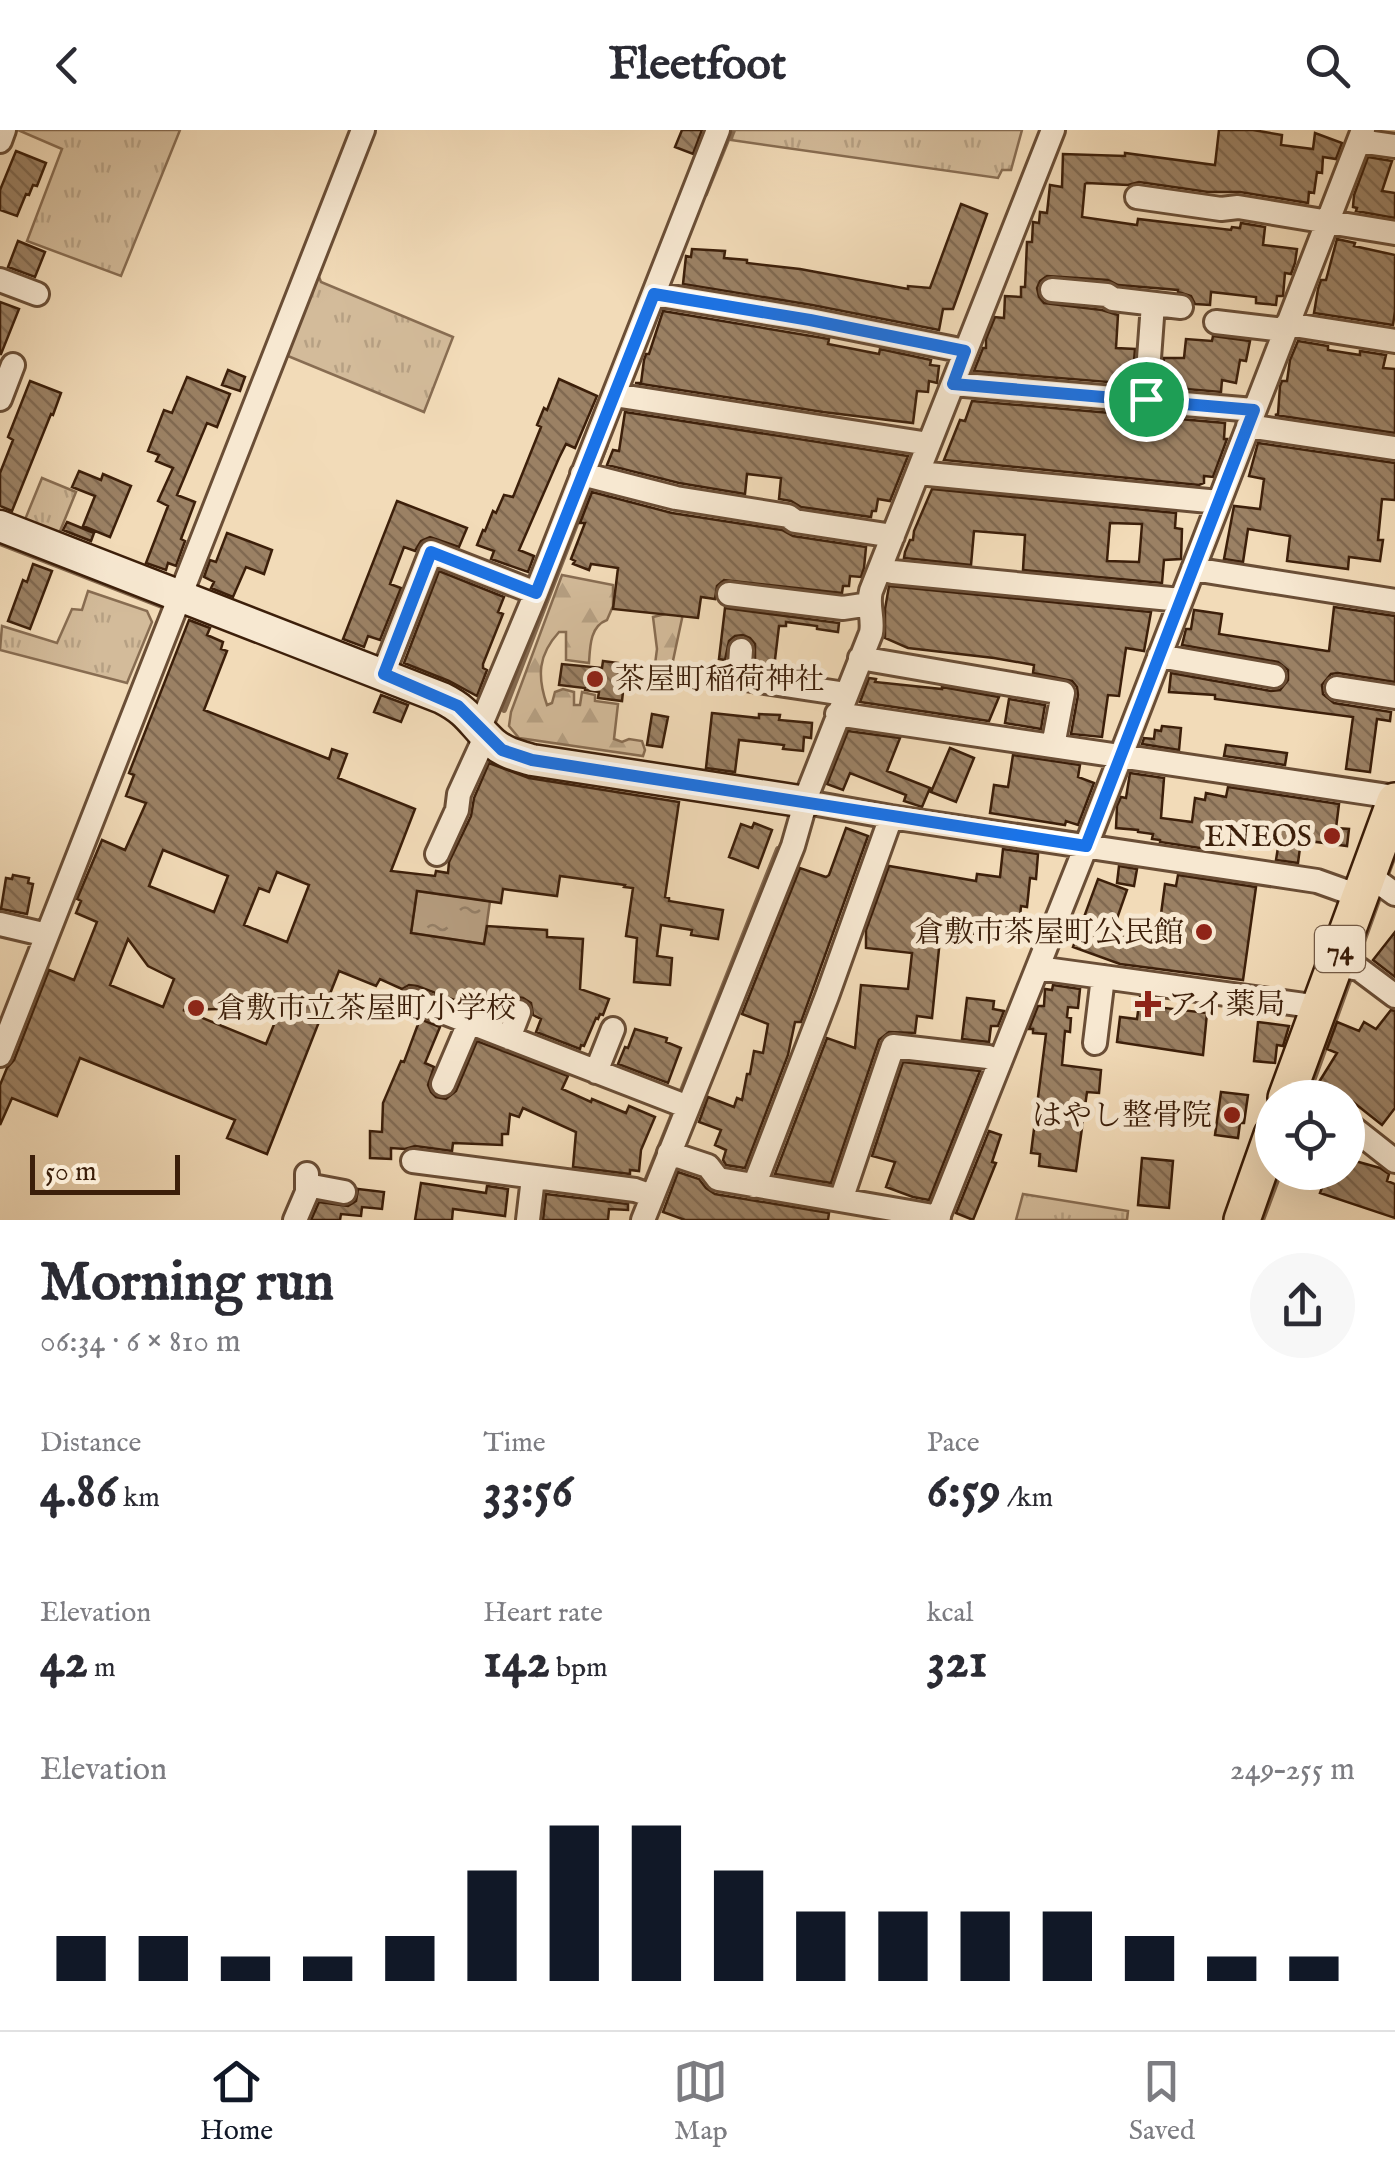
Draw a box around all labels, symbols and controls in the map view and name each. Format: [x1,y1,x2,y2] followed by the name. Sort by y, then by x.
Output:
[609,37,786,94] text: Fleetfoot
[40,38,95,93] icon: back
[1300,38,1355,93] icon: search
[1104,357,1189,442] pin
[1119,372,1174,427] icon: arrive
[615,662,825,700] place label: 茶屋町稲荷神社
[584,668,606,690] marker: 茶屋町稲荷神社
[1204,819,1312,857] place label: ENEOS
[1321,825,1343,847] marker: ENEOS
[914,915,1184,953] place label: 倉敷市茶屋町公民館
[1193,921,1215,943] marker: 倉敷市茶屋町公民館
[1315,926,1365,972] road number: 74
[1168,987,1285,1025] place label: アイ薬局
[216,991,516,1029] place label: 倉敷市立茶屋町小学校
[1137,993,1159,1015] marker: アイ薬局
[185,997,207,1019] marker: 倉敷市立茶屋町小学校
[1255,1080,1365,1190] map controls
[1255,1080,1365,1190] button: locate
[1032,1098,1212,1136] place label: はやし整骨院
[1221,1104,1243,1126] marker: はやし整骨院
[30,1150,180,1194] scale bar
[45,1155,97,1190] text: 50 m
[40,1249,334,1319] text: Morning run
[1250,1253,1355,1358] button: share
[40,1322,241,1363] text: 06:34 · 6 × 810 m
[40,1426,141,1461] text: Distance
[483,1426,546,1461] text: Time
[927,1426,980,1461] text: Pace
[40,1461,117,1524] text: 4.86
[483,1461,573,1524] text: 33:56
[927,1461,1001,1524] text: 6:59
[117,1481,160,1516] text: km
[1001,1481,1053,1516] text: /km
[40,1596,151,1631] text: Elevation
[483,1596,603,1631] text: Heart rate
[927,1596,973,1631] text: kcal
[40,1631,88,1694] text: 42
[483,1631,550,1694] text: 142
[927,1631,987,1694] text: 321
[88,1651,116,1686] text: m
[550,1651,608,1686] text: bpm
[40,1750,167,1791] text: Elevation
[1230,1750,1355,1791] text: 249–255 m
[200,2054,273,2149] tab: Home
[673,2054,728,2149] tab: Map
[1129,2054,1195,2149] tab: Saved

